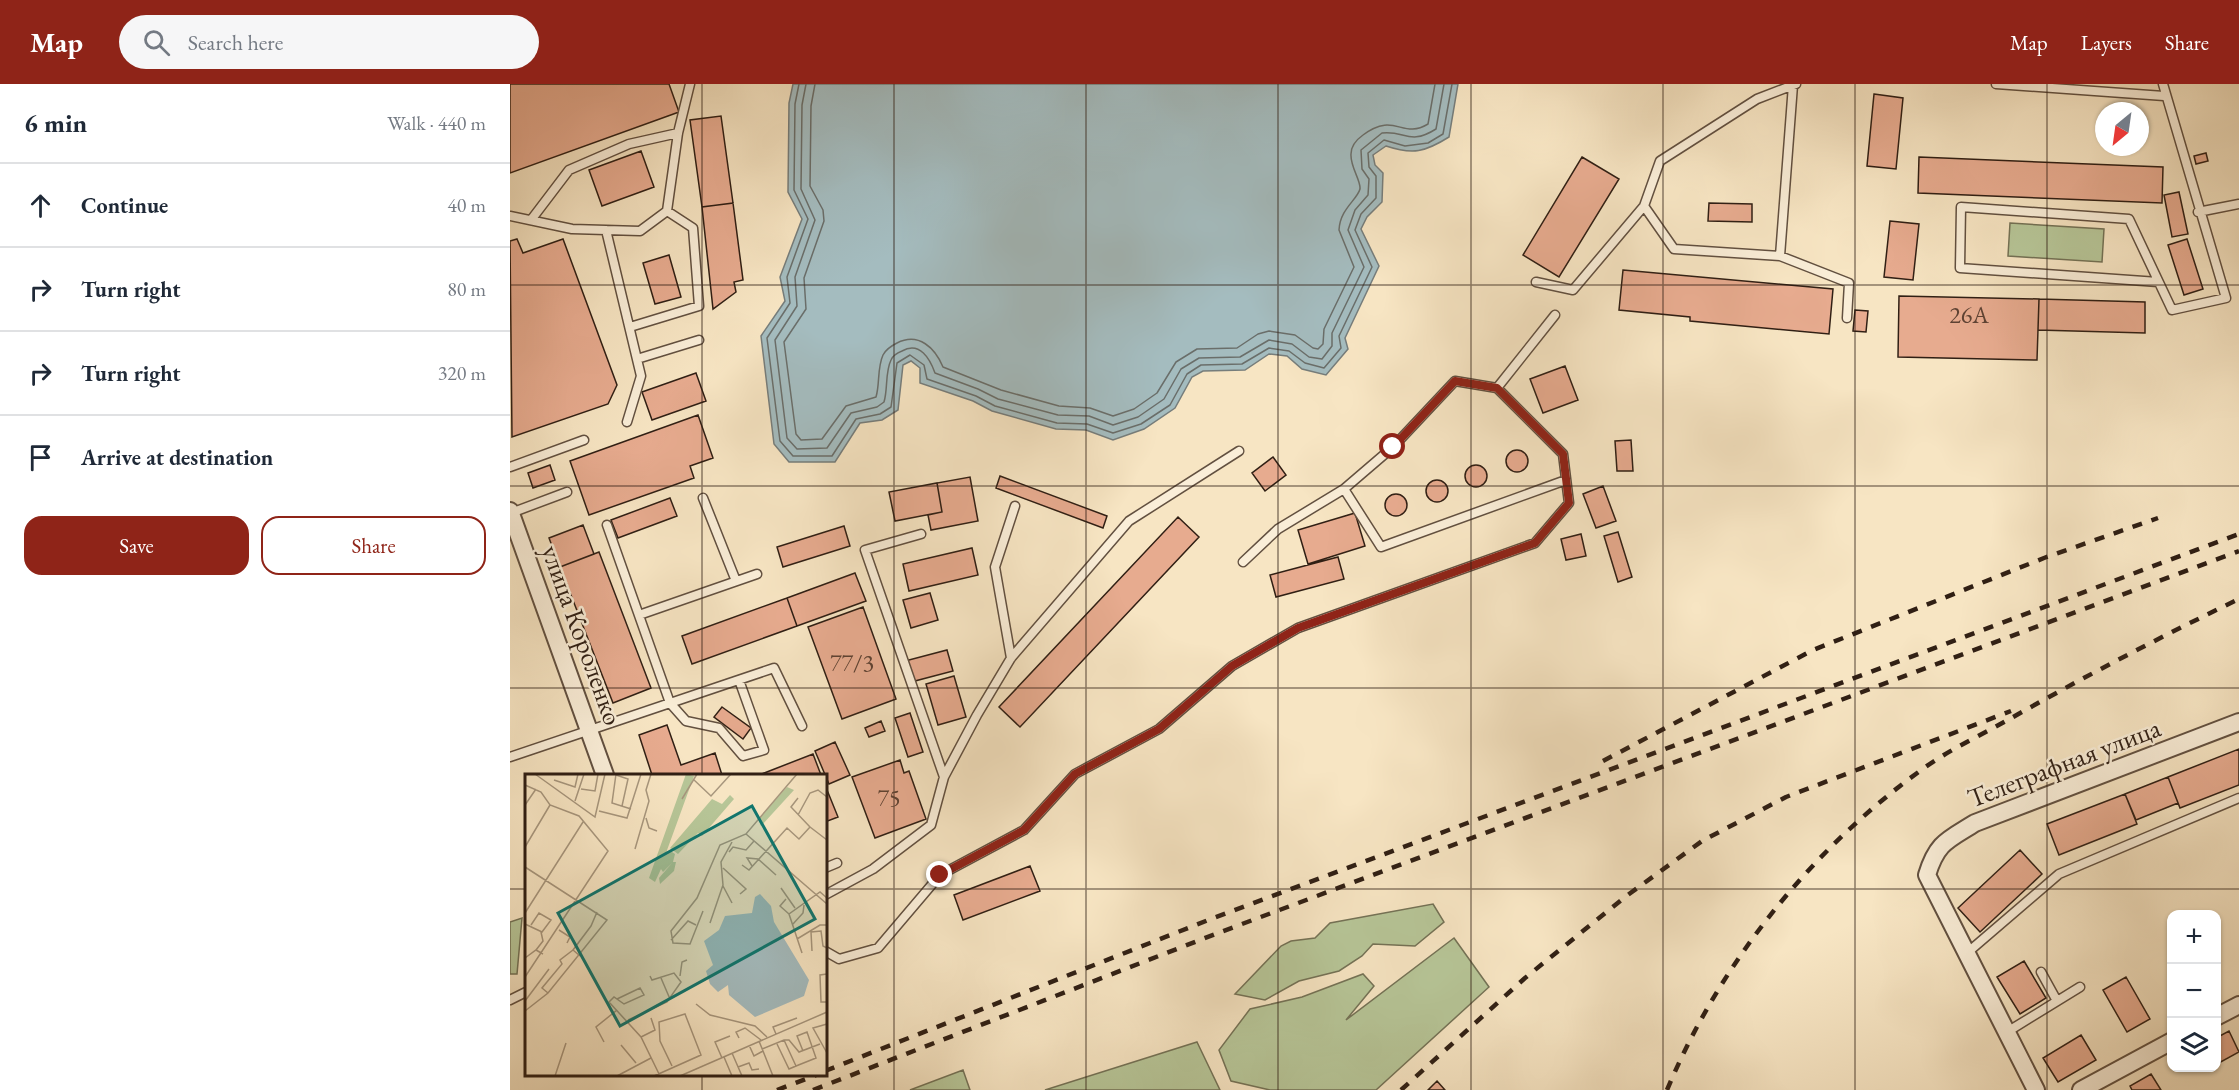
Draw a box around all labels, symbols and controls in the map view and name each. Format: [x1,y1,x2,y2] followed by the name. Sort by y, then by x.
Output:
[119,15,539,69] search box
[30,24,83,60] text: Map
[140,26,173,59] icon: search
[188,28,283,57] text: Search here
[2010,29,2048,56] text: Map
[2081,29,2132,56] text: Layers
[2165,29,2209,56] text: Share
[2095,102,2149,156] north arrow
[24,106,87,140] text: 6 min
[387,110,486,136] text: Walk · 440 m
[24,189,57,222] icon: ahead
[81,191,168,220] text: Continue
[447,192,486,218] text: 40 m
[24,273,57,306] icon: right
[81,275,180,304] text: Turn right
[447,276,486,302] text: 80 m
[1949,299,1989,330] house number: 26А
[24,357,57,390] icon: right
[81,359,180,388] text: Turn right
[438,360,486,386] text: 320 m
[1379,433,1405,459] route start
[24,441,57,474] icon: arrive
[81,443,273,472] text: Arrive at destination
[24,516,249,575] button: Save
[261,516,486,575] button: Share
[534,540,631,730] street label: улица Короленко
[830,647,874,678] house number: 77/3
[1962,710,2166,815] street label: Телеграфная улица
[525,774,826,1075] inset map
[877,782,901,813] house number: 75
[926,861,952,887] route end
[2167,910,2221,1072] map controls
[2167,910,2221,964] button: +
[2167,964,2221,1018] button: −
[2167,1018,2221,1072] button: layers

